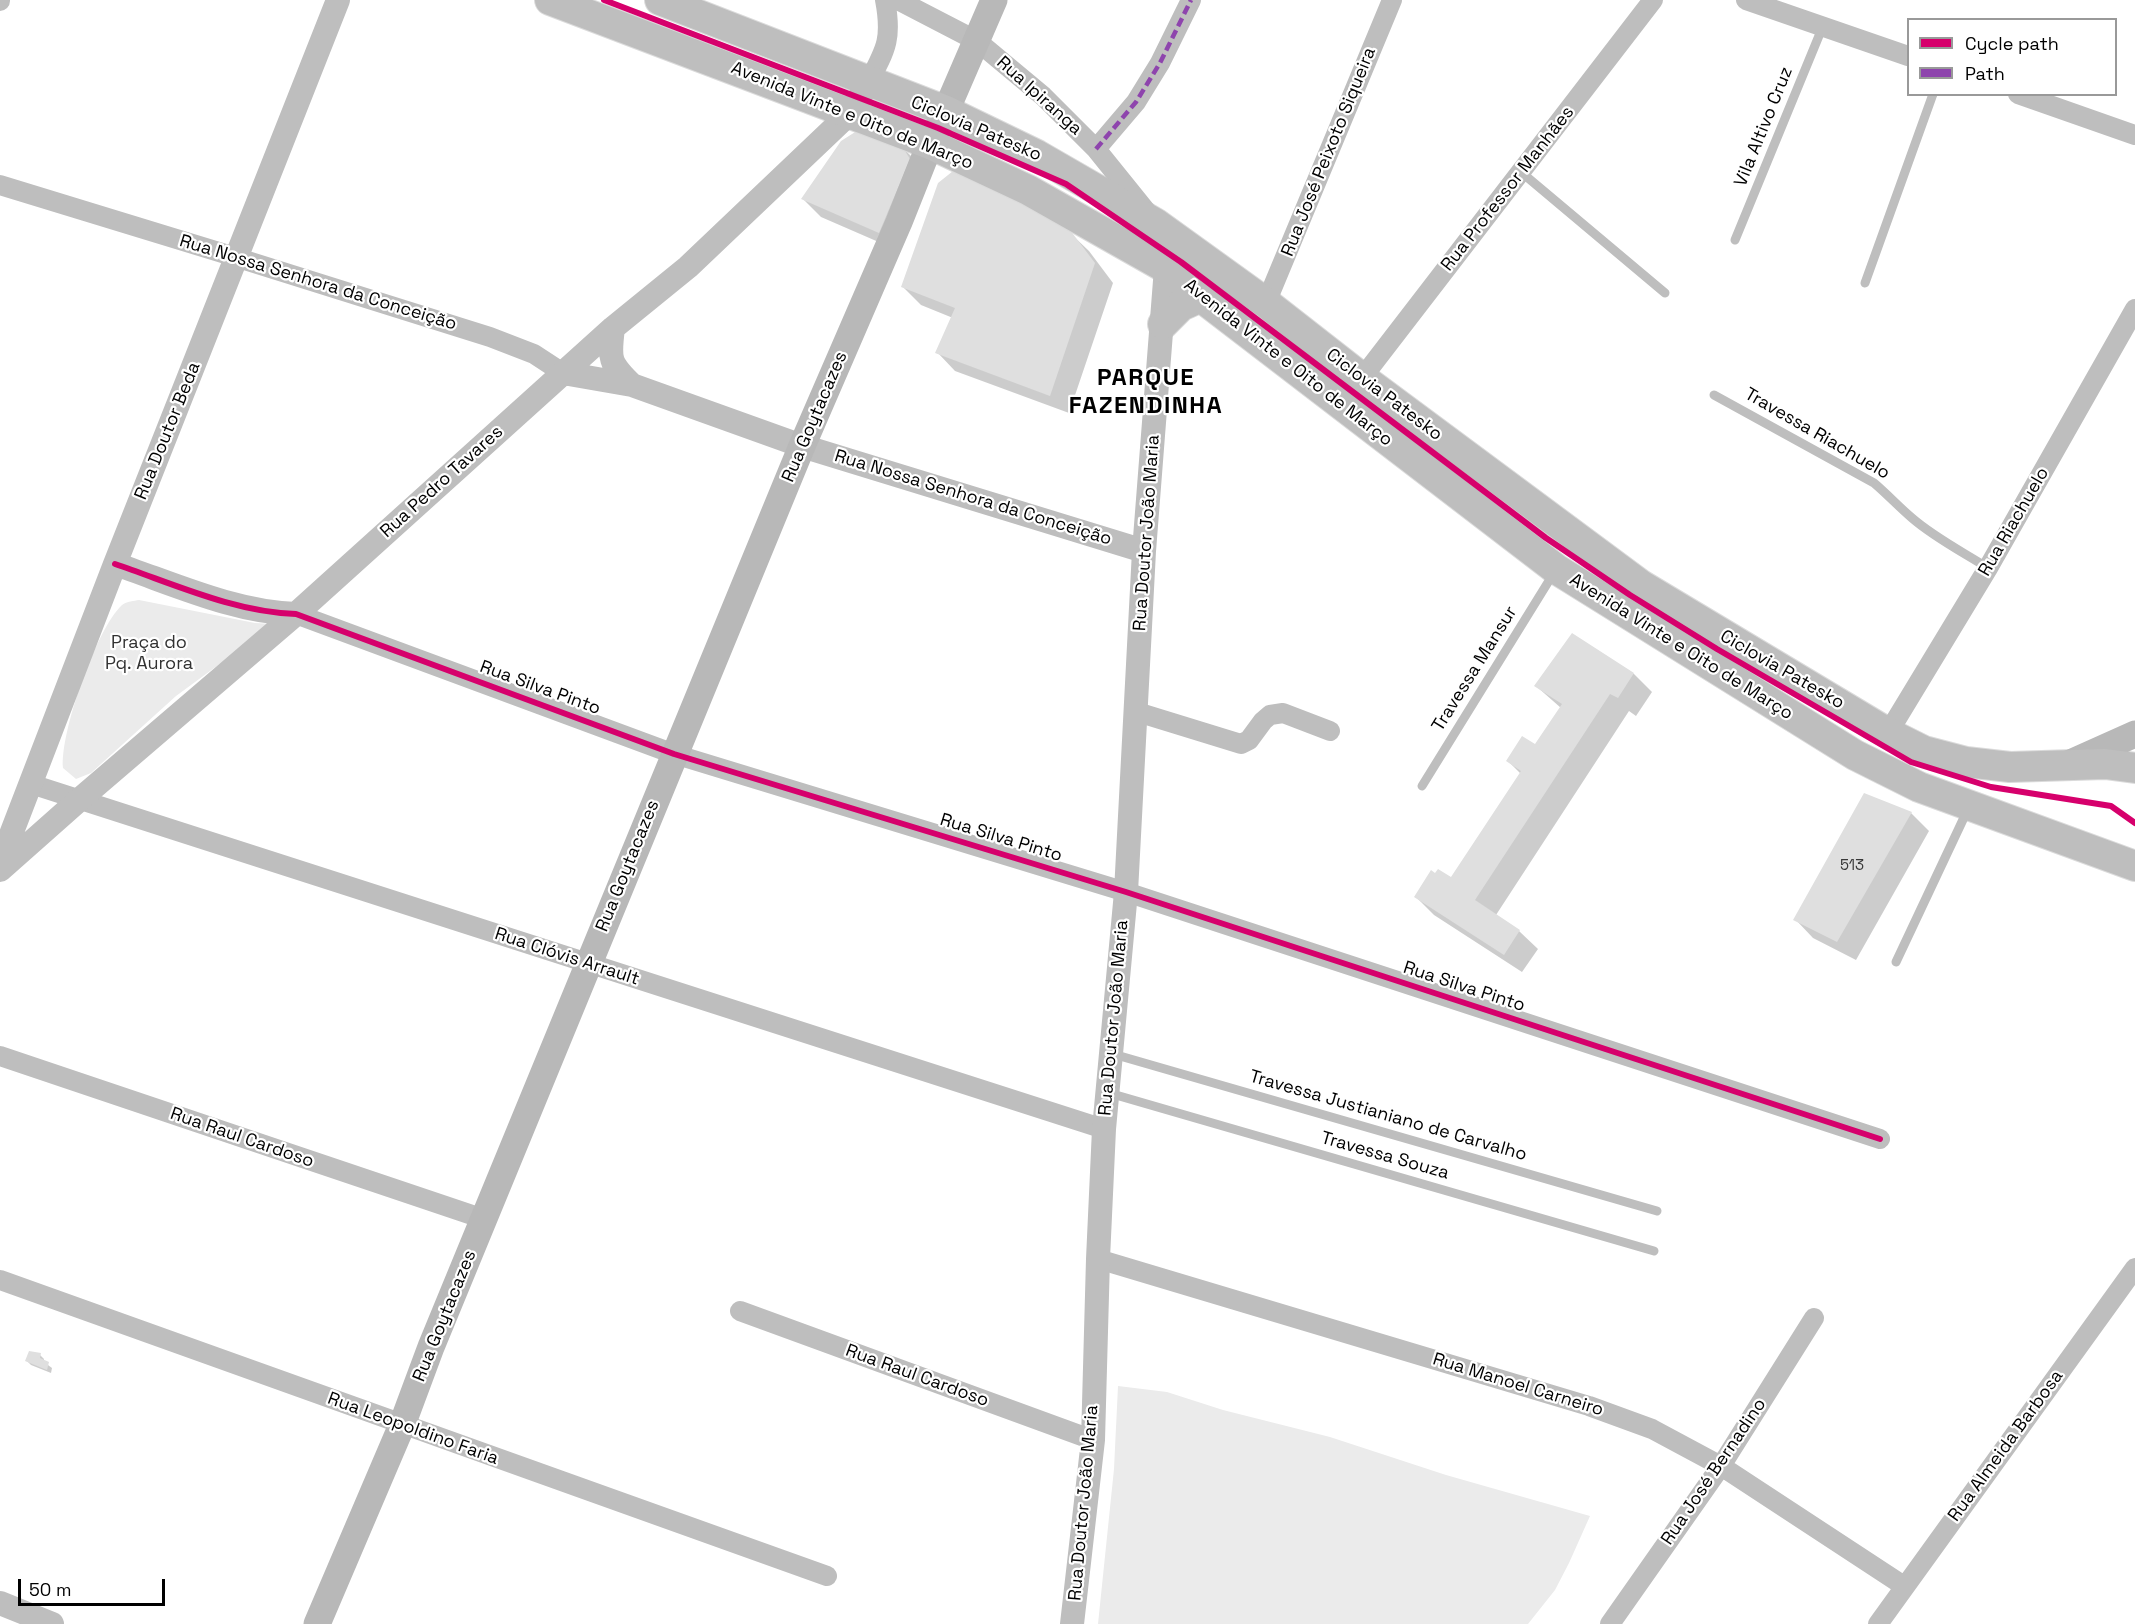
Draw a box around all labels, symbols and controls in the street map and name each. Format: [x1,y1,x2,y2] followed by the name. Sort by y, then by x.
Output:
[1907,18,2117,96] legend
[1965,32,2059,55] text: Cycle path
[1277,44,1381,260] street label: Rua José Peixoto Siqueira
[992,52,1086,140] street label: Rua Ipiranga
[728,57,976,175] street label: Avenida Vinte e Oito de Março
[1965,62,2005,85] text: Path
[1730,64,1798,190] street label: Vila Altivo Cruz
[907,92,1045,166] street label: Ciclovia Patesko
[1437,102,1579,276] street label: Rua Professor Manhães
[177,230,459,336] street label: Rua Nossa Senhora da Conceição
[1179,275,1397,451] street label: Avenida Vinte e Oito de Março
[1322,344,1446,446] street label: Ciclovia Patesko
[778,348,852,486] street label: Rua Goytacazes
[131,359,205,503] street label: Rua Doutor Beda
[1069,364,1223,420] district label: PARQUE FAZENDINHA
[1741,384,1893,484] street label: Travessa Riachuelo
[376,421,508,543] street label: Rua Pedro Tavares
[1129,434,1165,632] street label: Rua Doutor João Maria
[832,445,1114,551] street label: Rua Nossa Senhora da Conceição
[1974,464,2054,580] street label: Rua Riachuelo
[1565,569,1797,725] street label: Avenida Vinte e Oito de Março
[1428,602,1522,736] street label: Travessa Mansur
[1716,626,1848,714] street label: Ciclovia Patesko
[105,632,193,674] park label: Praça do Pq. Aurora
[477,656,603,720] street label: Rua Silva Pinto
[592,797,664,935] street label: Rua Goytacazes
[937,809,1065,867] street label: Rua Silva Pinto
[1840,857,1864,875] house number: 513
[1095,919,1133,1117] street label: Rua Doutor João Maria
[492,923,642,991] street label: Rua Clóvis Arrault
[1400,957,1528,1017] street label: Rua Silva Pinto
[1247,1066,1529,1166] street label: Travessa Justianiano de Carvalho
[167,1103,317,1173] street label: Rua Raul Cardoso
[1318,1127,1452,1185] street label: Travessa Souza
[409,1247,481,1385] street label: Rua Goytacazes
[843,1340,991,1412] street label: Rua Raul Cardoso
[1430,1349,1606,1421] street label: Rua Manoel Carneiro
[1944,1366,2068,1526] street label: Rua Almeida Barbosa
[325,1388,501,1470] street label: Rua Leopoldino Faria
[1657,1395,1771,1549] street label: Rua José Bernadino
[1065,1404,1103,1602] street label: Rua Doutor João Maria
[21,1567,168,1605] scale bar
[29,1578,71,1601] text: 50 m

